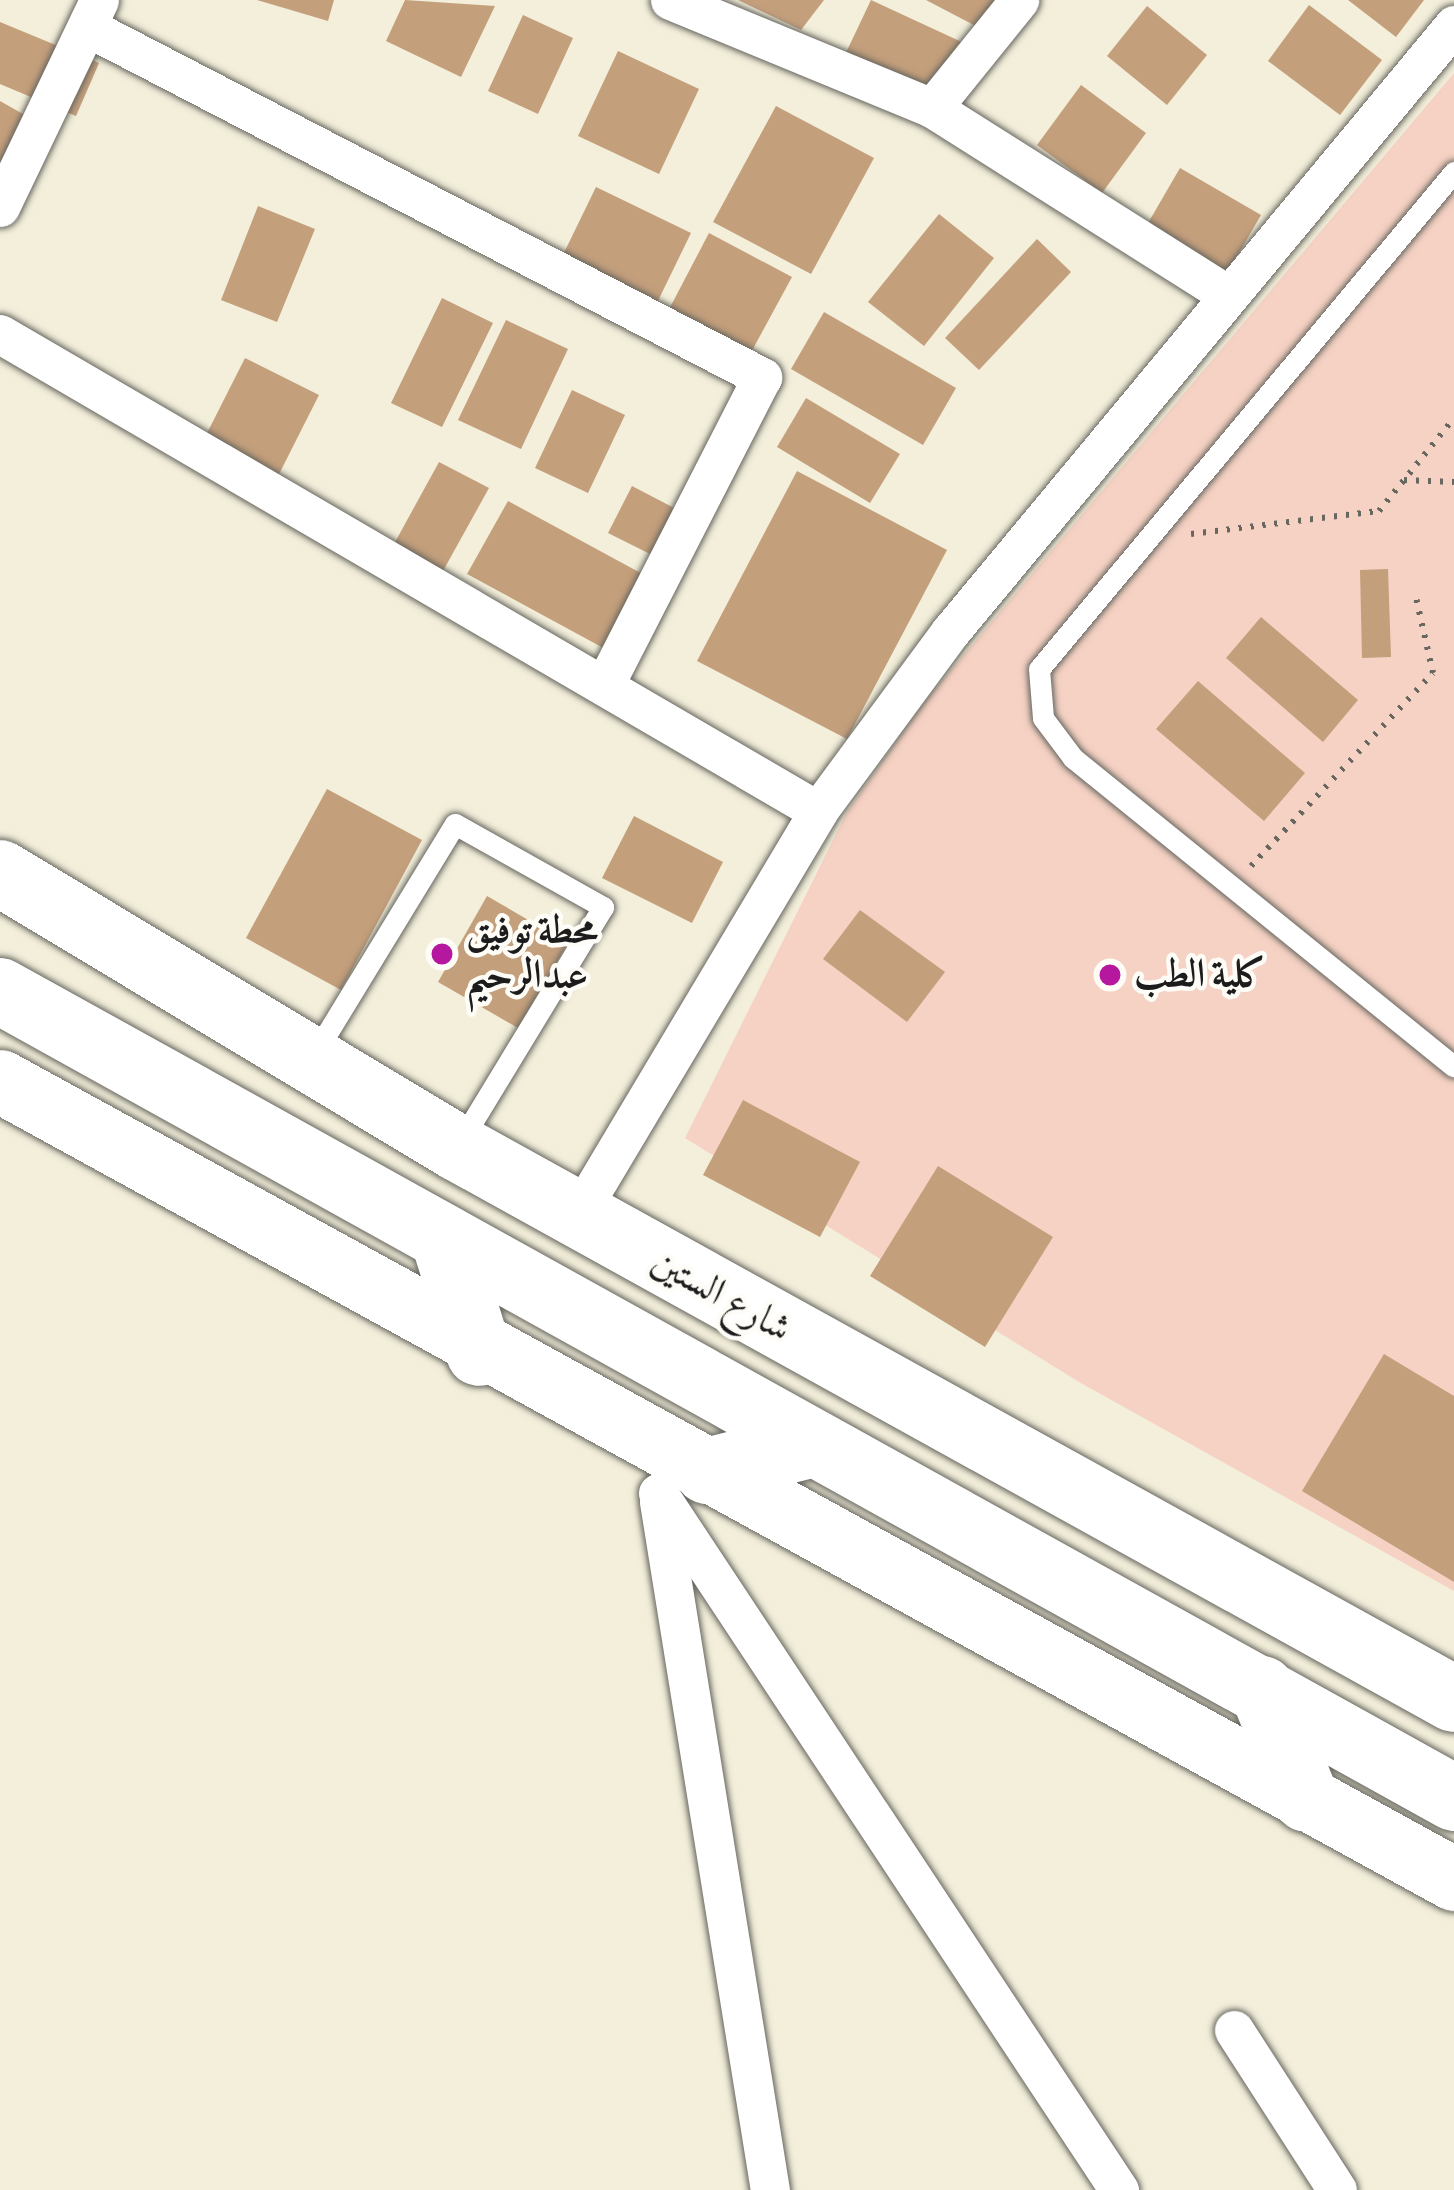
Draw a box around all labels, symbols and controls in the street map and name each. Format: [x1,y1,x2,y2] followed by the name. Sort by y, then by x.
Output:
[466,909,598,1000] place label: محطة توفيق عبدالرحيم
[429,941,455,967] marker: محطة توفيق عبدالرحيم
[1134,952,1266,998] place label: كلية الطب
[1097,962,1123,988] marker: كلية الطب
[643,1239,799,1353] street label: شارع الستين

